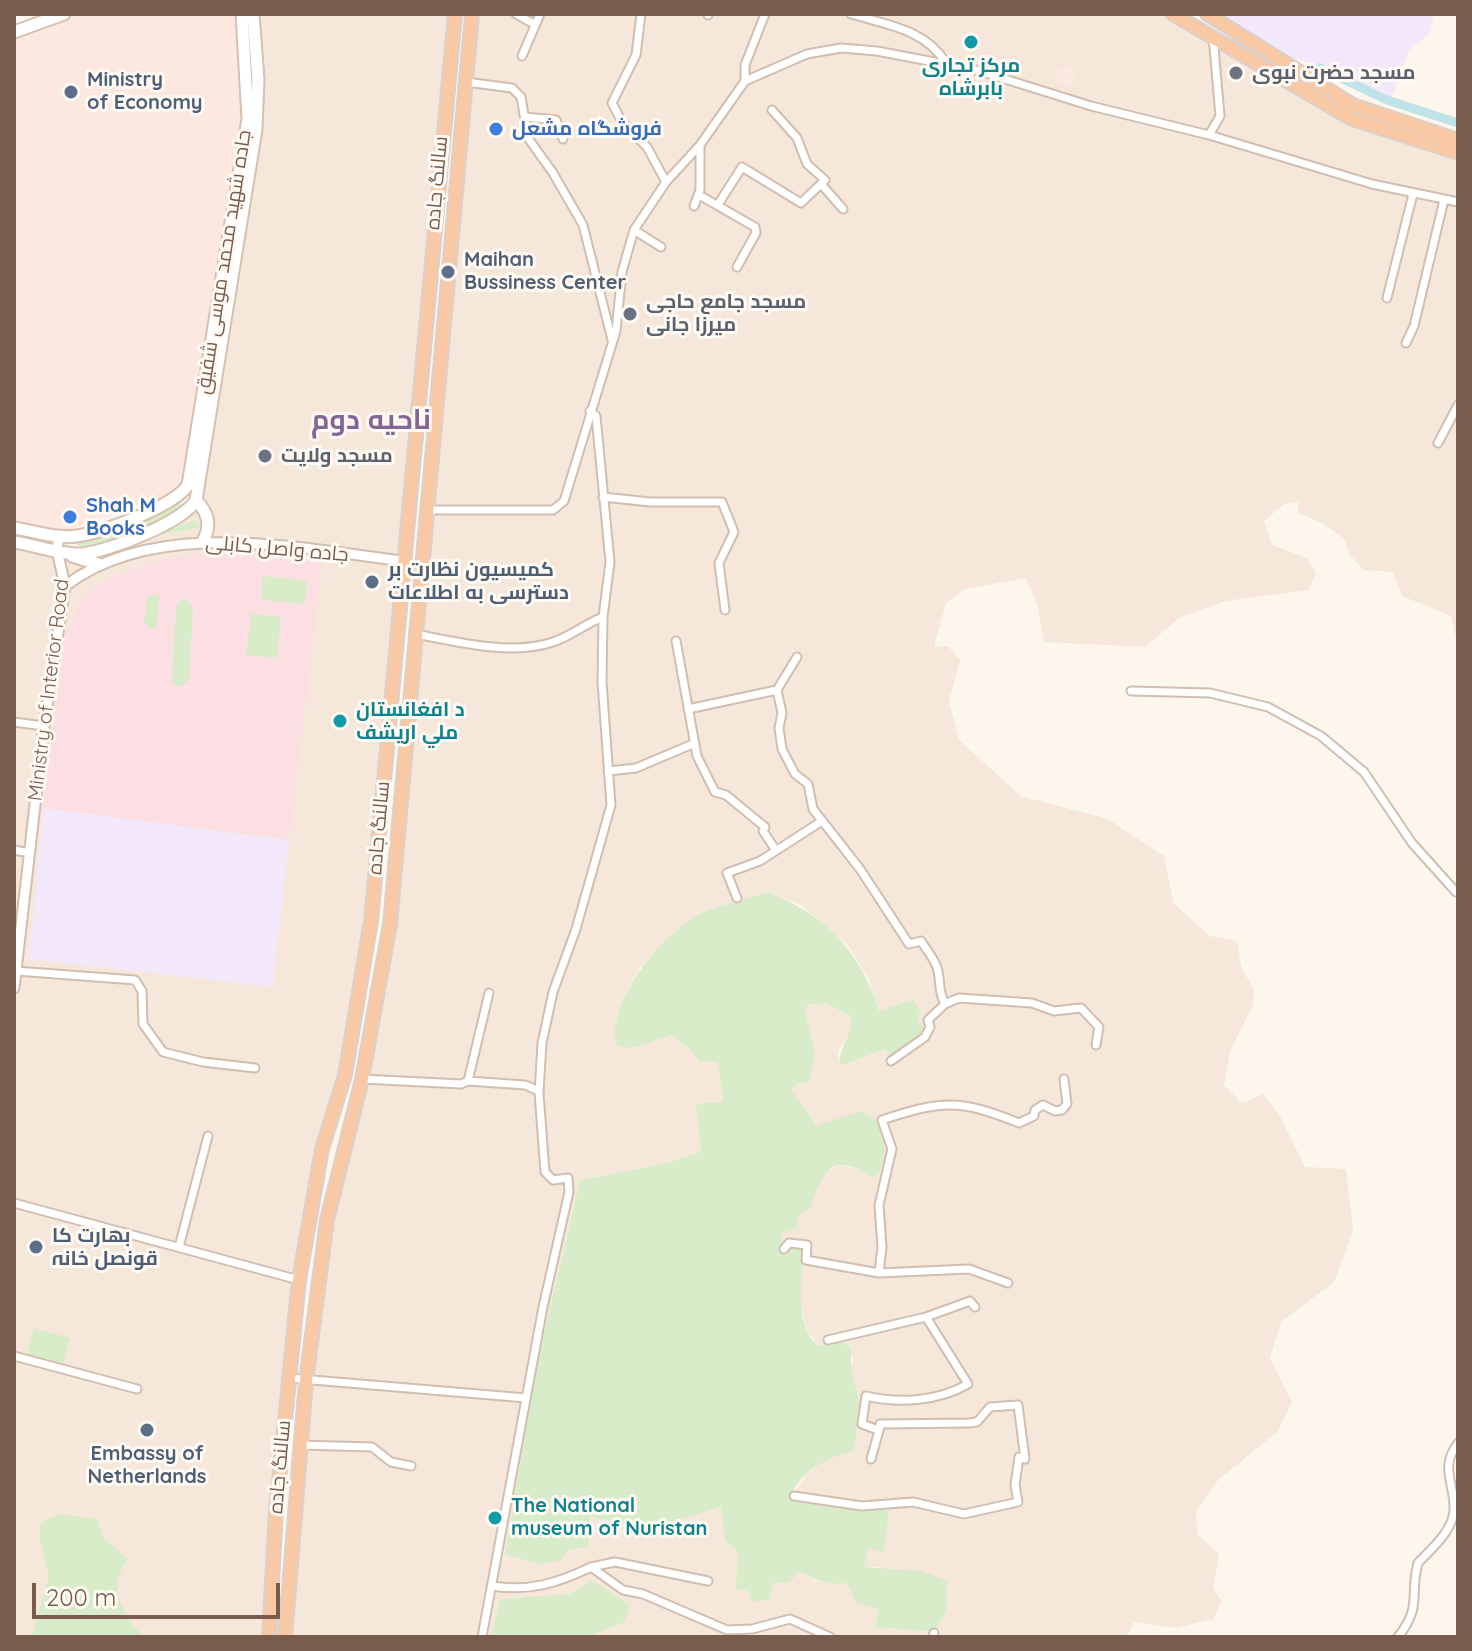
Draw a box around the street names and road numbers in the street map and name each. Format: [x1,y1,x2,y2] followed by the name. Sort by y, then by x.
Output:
[191,128,257,396] street label: جاده شهید محمد موسی شفیق
[421,135,453,231] street label: سالنگ جاده
[204,531,350,567] street label: جاده واصل کابلی
[23,578,75,802] street label: Ministry of Interior Road
[363,780,395,876] street label: سالنگ جاده
[264,1419,296,1515] street label: سالنگ جاده

